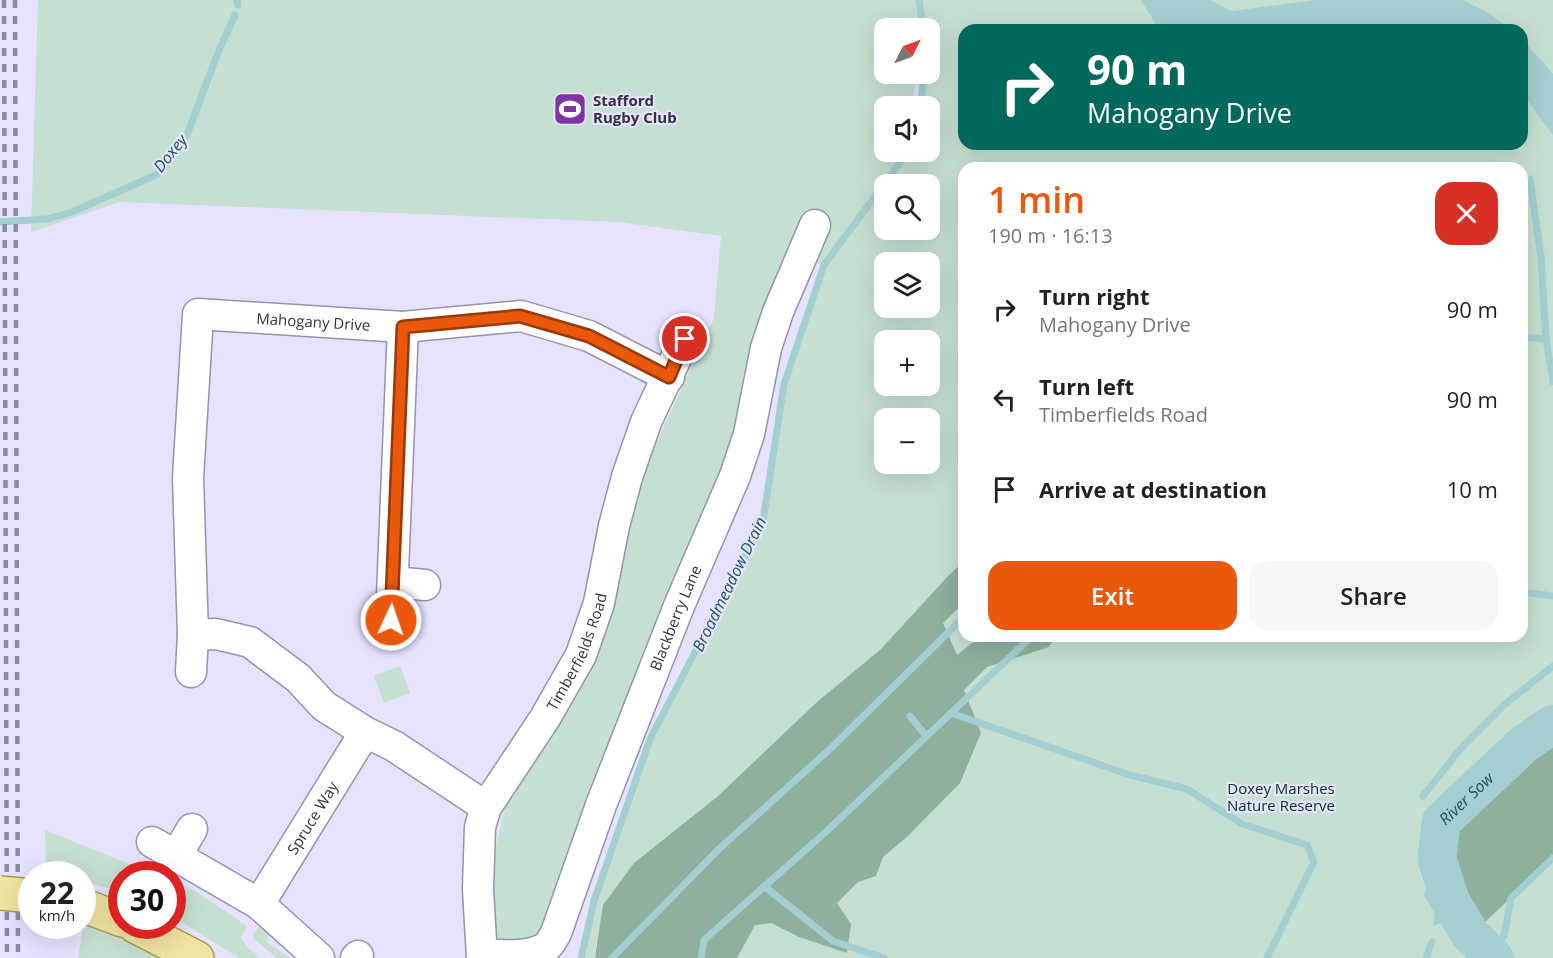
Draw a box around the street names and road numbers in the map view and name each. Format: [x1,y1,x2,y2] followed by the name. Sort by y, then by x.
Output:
[256,308,371,335] street label: Mahogany Drive
[645,562,705,673] street label: Blackberry Lane
[542,591,611,714] street label: Timberfields Road
[282,777,342,858] street label: Spruce Way

